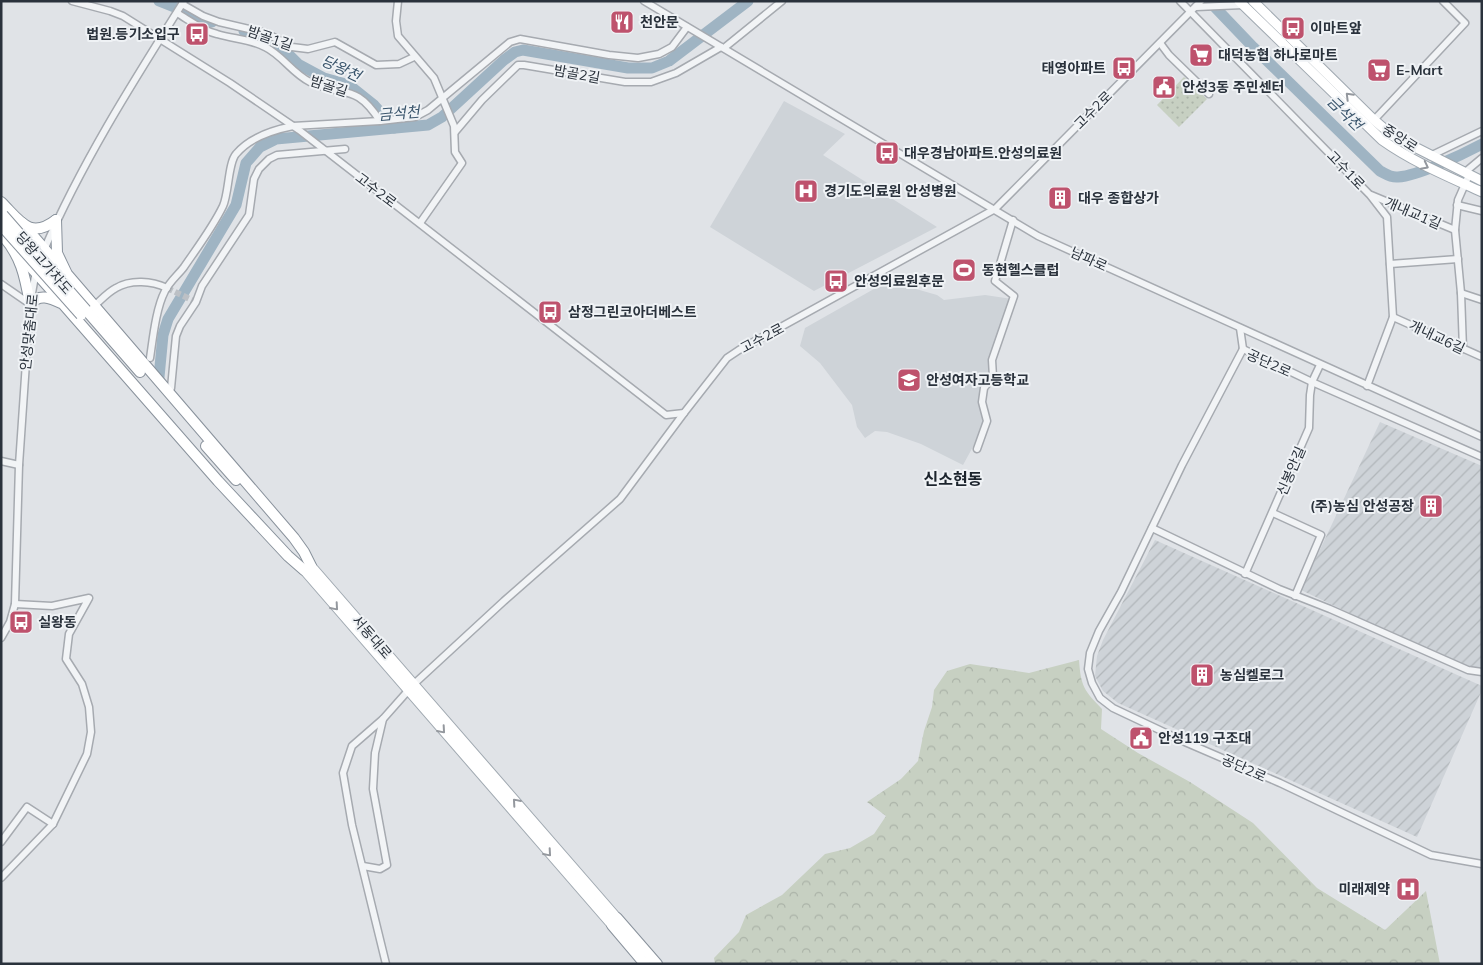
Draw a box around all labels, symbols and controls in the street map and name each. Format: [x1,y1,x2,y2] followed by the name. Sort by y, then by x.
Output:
[609,9,635,35] restaurant icon: 천안문
[640,13,679,31] place label: 천안문
[1280,15,1306,41] bus stop icon: 이마트앞
[1310,19,1362,37] place label: 이마트앞
[184,21,210,47] bus stop icon: 법원.등기소입구
[245,22,295,54] street label: 밤골1길
[86,25,180,43] place label: 법원.등기소입구
[1188,42,1214,68] supermarket icon: 대덕농협 하나로마트
[1218,46,1338,64] place label: 대덕농협 하나로마트
[318,51,366,86] water label: 당왕천
[1111,55,1137,81] bus stop icon: 태영아파트
[1366,57,1392,83] supermarket icon: E-Mart
[1042,59,1106,77] place label: 태영아파트
[552,61,602,87] street label: 밤골2길
[1396,61,1443,79] place label: E-Mart
[308,71,350,101] street label: 밤골길
[1151,74,1177,100] public building icon: 안성3동 주민센터
[1182,78,1284,96] place label: 안성3동 주민센터
[1070,87,1116,133] street label: 고수2로
[1324,92,1368,136] water label: 금석천
[1346,93,1355,102] one-way arrow
[378,102,423,124] water label: 금석천
[1379,120,1421,156] street label: 중앙로
[874,140,900,166] bus stop icon: 대우경남아파트.안성의료원
[904,144,1062,162] place label: 대우경남아파트.안성의료원
[1323,147,1369,193] street label: 고수1로
[1420,160,1429,170] one-way arrow
[352,169,400,211] street label: 고수2로
[793,178,819,204] hospital icon: 경기도의료원 안성병원
[824,182,957,200] place label: 경기도의료원 안성병원
[1047,185,1073,211] building icon: 대우 종합상가
[1078,189,1159,207] place label: 대우 종합상가
[1382,193,1444,233] street label: 개내교1길
[12,228,76,298] street label: 당왕고가차도
[1068,243,1110,275] street label: 남파로
[951,257,977,283] sports icon: 동현헬스클럽
[982,261,1059,279] place label: 동현헬스클럽
[823,268,849,294] bus stop icon: 안성의료원후문
[854,272,944,290] place label: 안성의료원후문
[16,293,42,371] street label: 안성맞춤대로
[537,299,563,325] bus stop icon: 삼정그린코아더베스트
[568,303,697,321] place label: 삼정그린코아더베스트
[1406,316,1468,358] street label: 개내교6길
[737,319,787,357] street label: 고수2로
[1244,345,1294,381] street label: 공단2로
[896,367,922,393] school or university icon: 안성여자고등학교
[926,371,1029,389] place label: 안성여자고등학교
[1273,444,1309,498] street label: 신봉안길
[924,469,982,489] district label: 신소현동
[1418,493,1444,519] building icon: (주)농심 안성공장
[1310,497,1414,515] place label: (주)농심 안성공장
[330,601,338,610] one-way arrow
[8,609,34,635] bus stop icon: 실왕동
[348,612,396,662] street label: 서동대로
[38,613,77,631] place label: 실왕동
[1189,662,1215,688] building icon: 농심켈로그
[1220,666,1285,684] place label: 농심켈로그
[436,724,444,733] one-way arrow
[1128,725,1154,751] public building icon: 안성119 구조대
[1158,729,1251,747] place label: 안성119 구조대
[1219,750,1269,786] street label: 공단2로
[513,799,522,808] one-way arrow
[543,847,552,856] one-way arrow
[1395,876,1421,902] hospital icon: 미래제약
[1338,880,1390,898] place label: 미래제약

